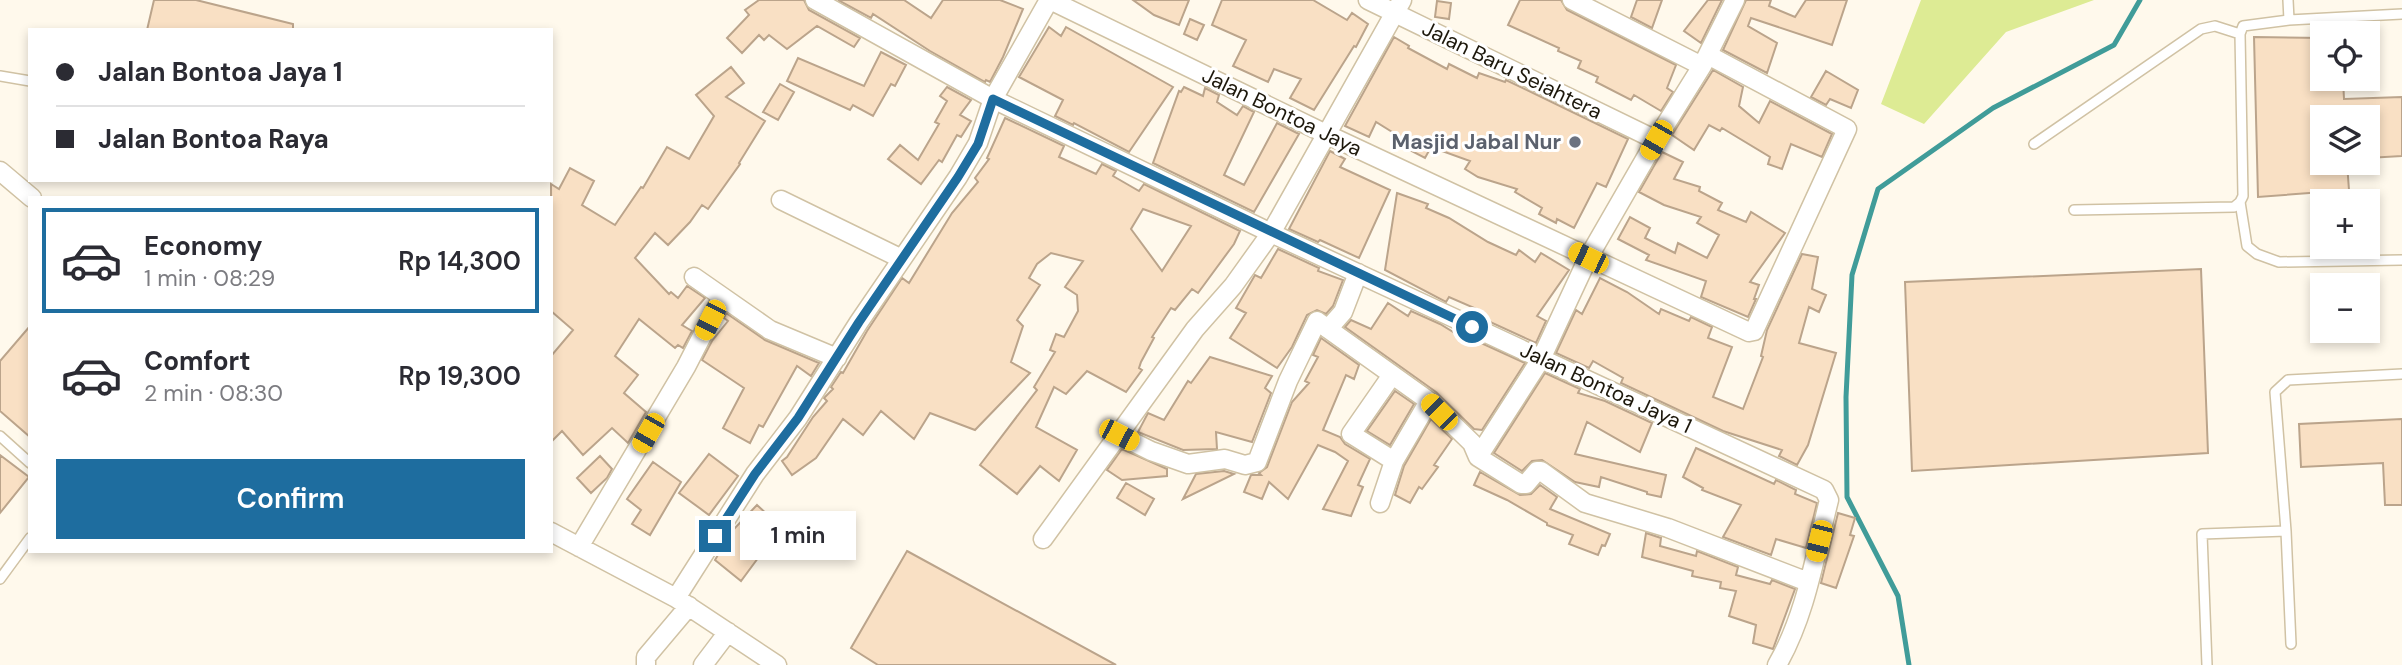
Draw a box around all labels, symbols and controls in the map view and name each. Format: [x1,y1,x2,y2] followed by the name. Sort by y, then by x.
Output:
[1417,14,1607,126] street label: Jalan Baru Seiahtera
[2310,21,2380,343] map controls
[2310,21,2380,91] button: locate
[98,55,343,89] text: Jalan Bontoa Jaya 1
[1198,61,1366,163] street label: Jalan Bontoa Jaya
[2310,105,2380,175] button: layers
[1637,117,1676,163] car
[98,122,329,156] text: Jalan Bontoa Raya
[1392,128,1561,156] place label: Masjid Jabal Nur
[1567,134,1583,150] marker: Masjid Jabal Nur
[2310,189,2380,259] button: +
[60,229,123,292] icon: car
[144,229,262,263] text: Economy
[1565,239,1612,277] car
[398,244,521,278] text: Rp 14,300
[144,263,275,293] text: 1 min · 08:29
[2310,273,2380,343] button: −
[692,297,729,343] car
[1456,311,1488,343] route start
[1516,336,1696,440] street label: Jalan Bontoa Jaya 1
[60,344,123,407] icon: car
[144,344,250,378] text: Comfort
[398,359,521,393] text: Rp 19,300
[144,378,283,408] text: 2 min · 08:30
[1417,390,1462,434] car
[629,410,668,456] car
[1096,416,1143,454] car
[56,459,525,539] button: Confirm
[740,512,855,560] callout: 1 min
[1804,518,1835,564] car
[699,520,731,552] route end
[771,520,825,550] text: 1 min

